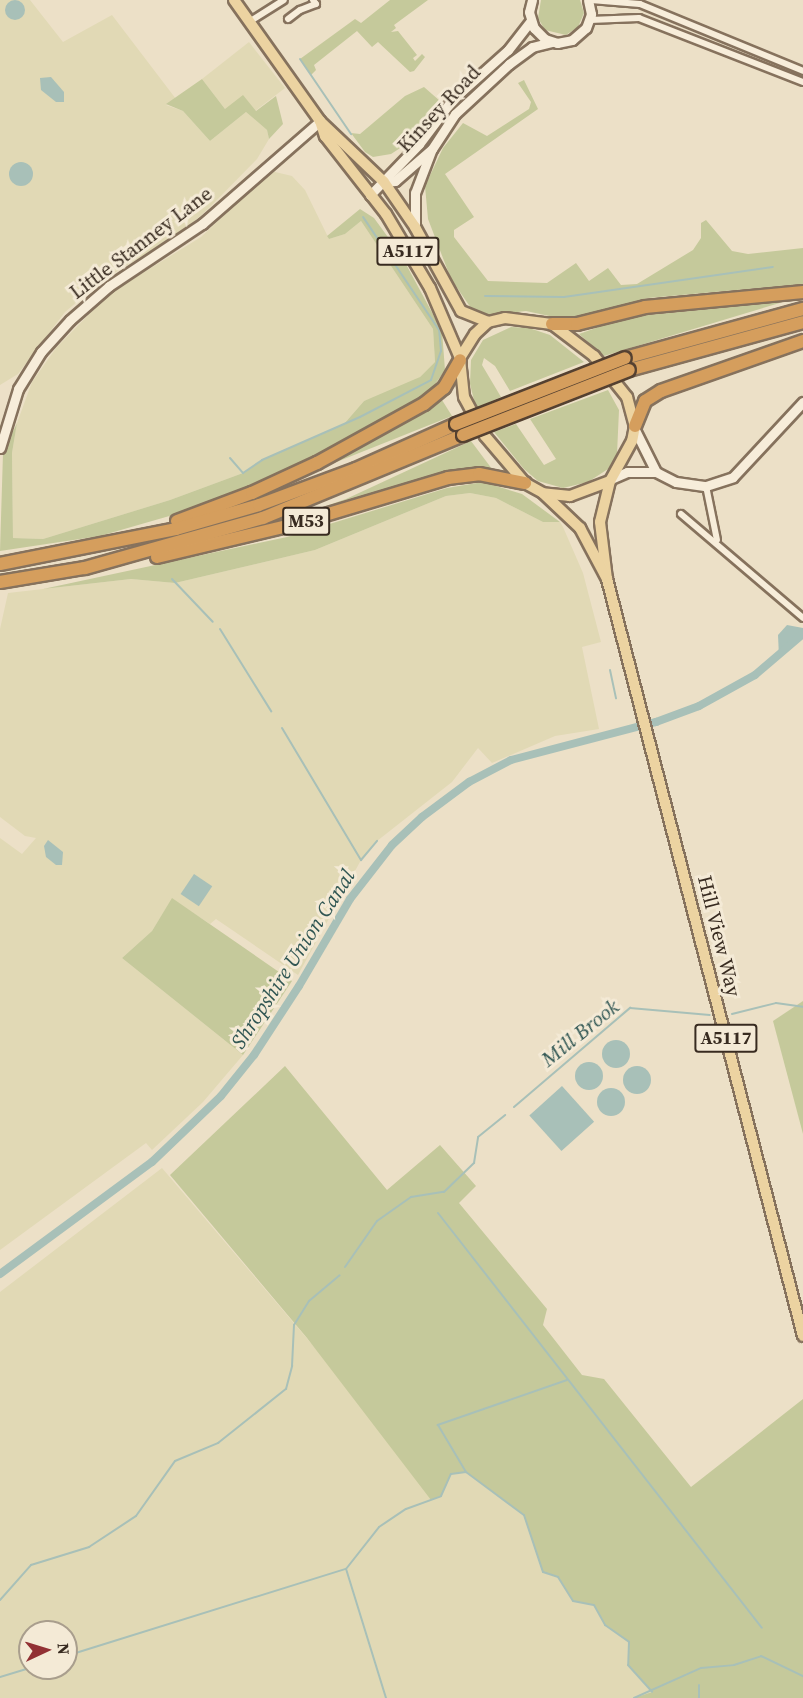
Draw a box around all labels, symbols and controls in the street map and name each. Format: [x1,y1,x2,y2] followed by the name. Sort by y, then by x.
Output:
[393,60,485,158] street label: Kinsey Road
[65,182,217,304] street label: Little Stanney Lane
[375,236,441,266] road number: A5117
[282,506,330,536] road number: M53
[226,865,360,1053] water label: Shropshire Union Canal
[692,872,746,1000] street label: Hill View Way
[536,994,624,1072] water label: Mill Brook
[693,1023,759,1053] road number: A5117
[18,1620,78,1680] north arrow
[53,1642,75,1655] text: N

